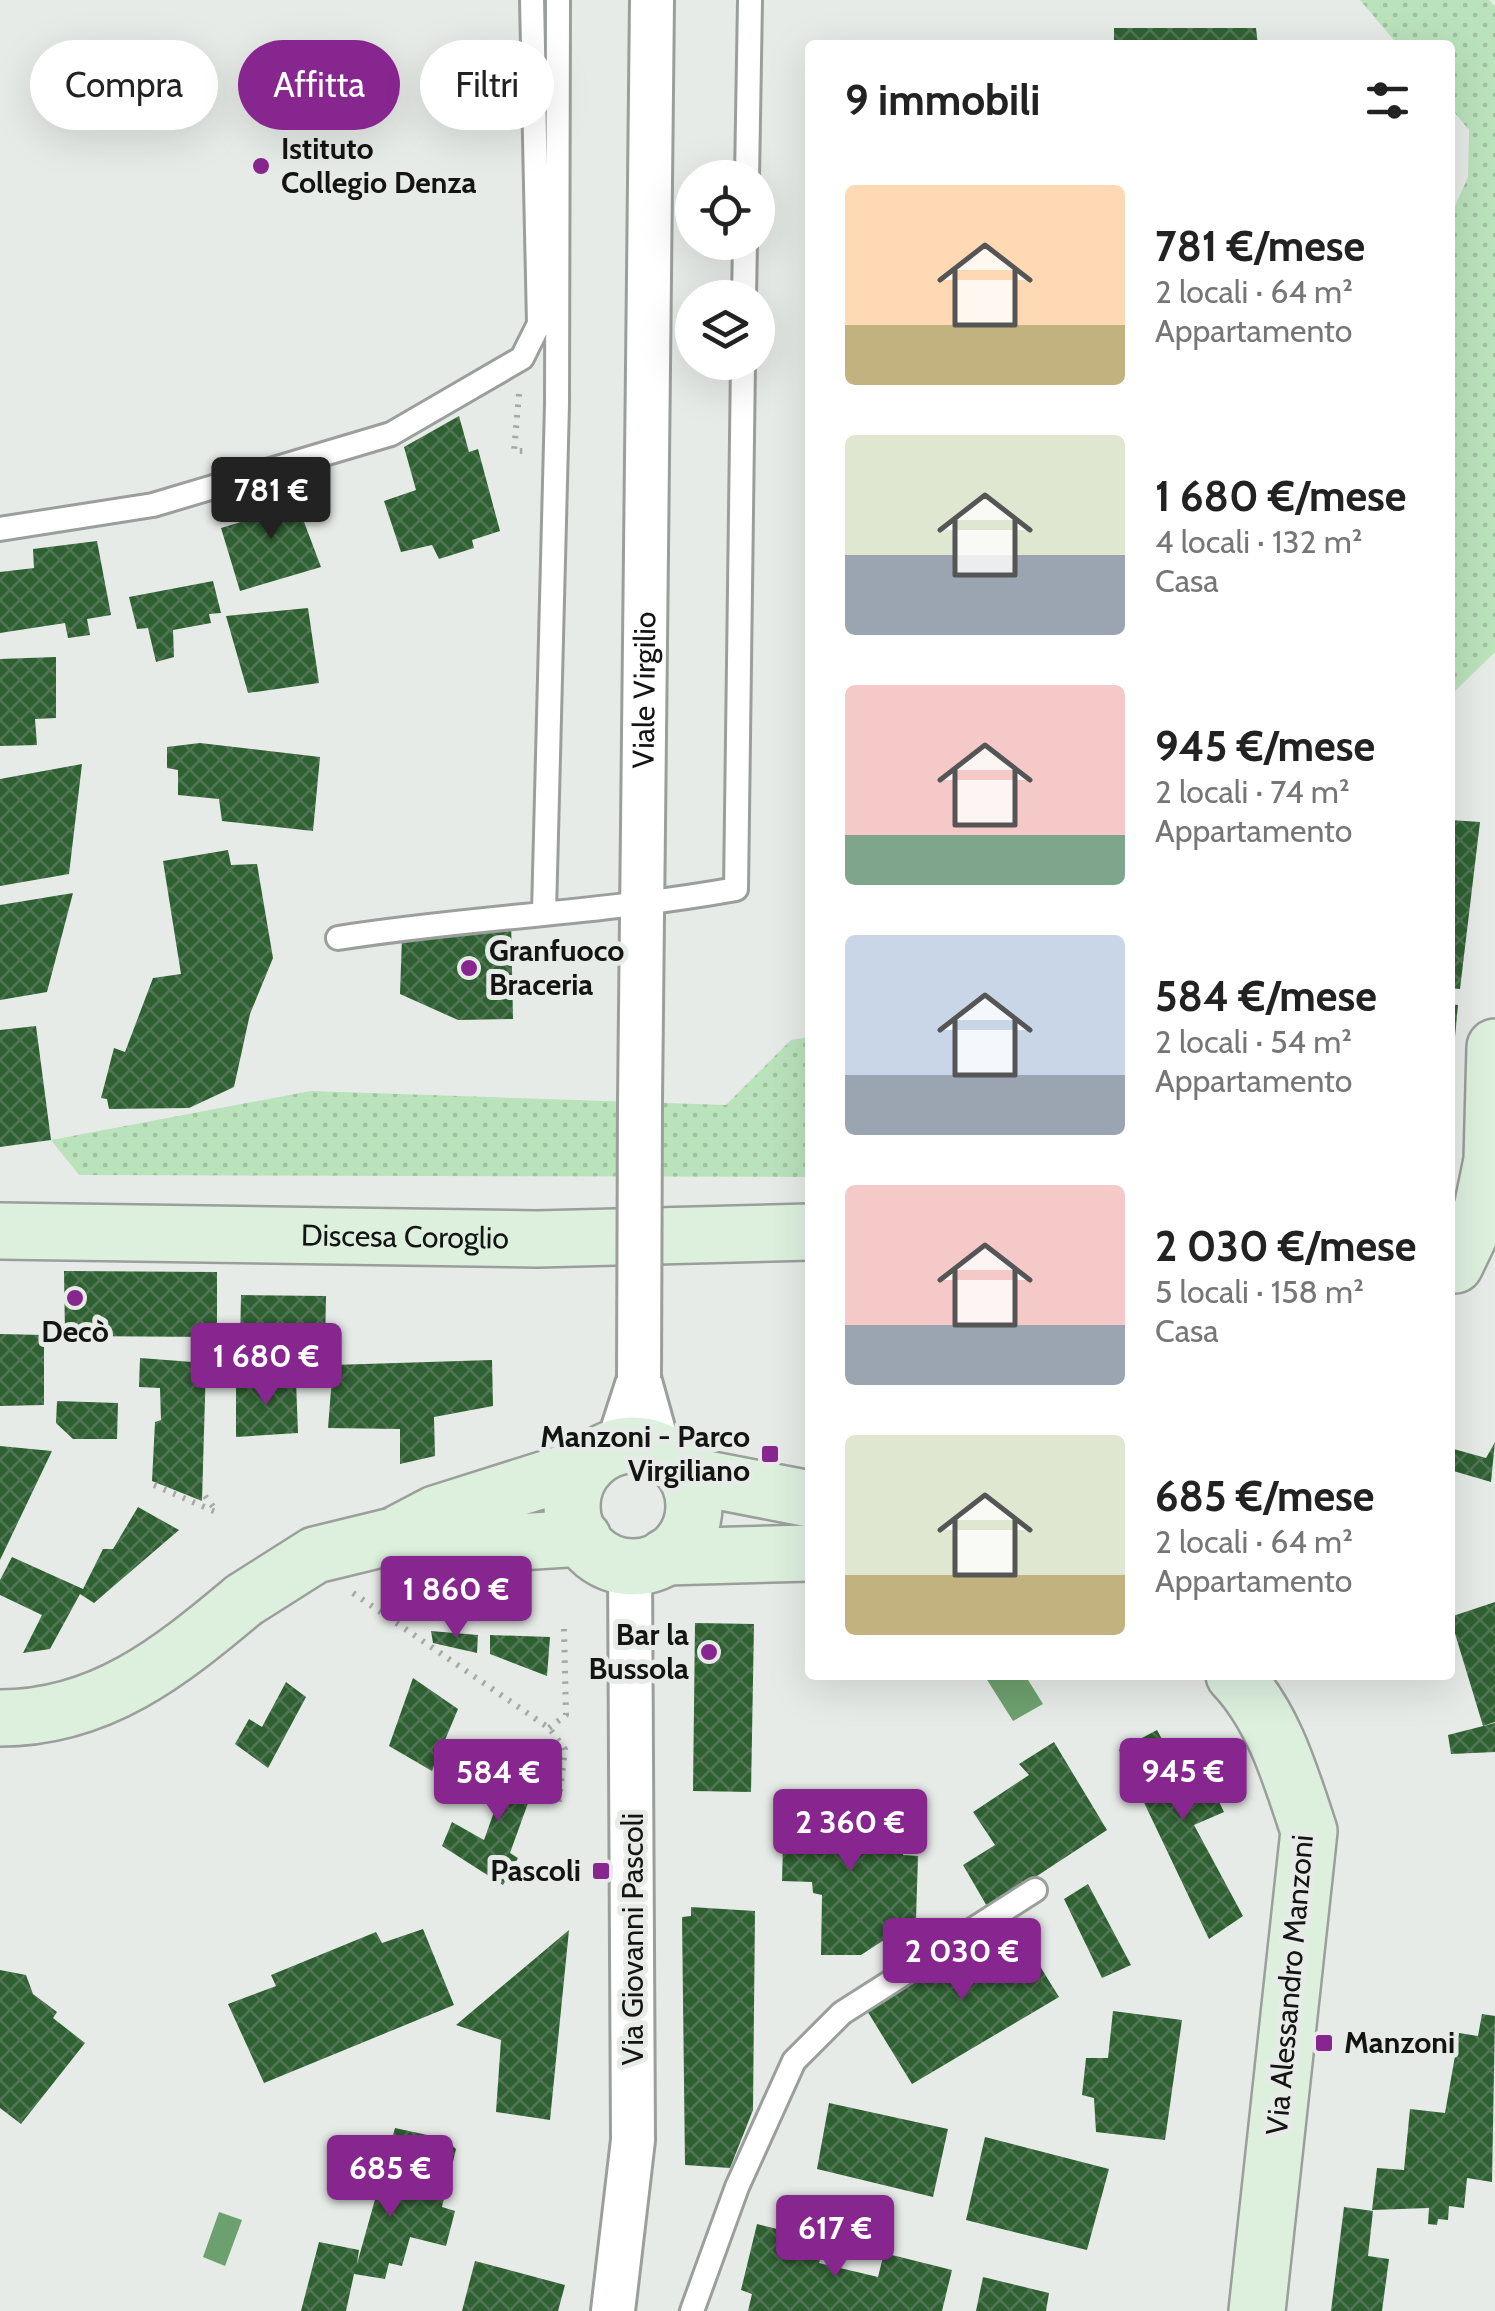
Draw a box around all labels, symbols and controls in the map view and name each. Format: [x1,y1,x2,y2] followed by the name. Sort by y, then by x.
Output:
[30,40,218,130] chip: Compra
[238,40,400,130] chip: Affitta
[420,40,554,130] chip: Filtri
[1360,73,1415,128] icon: filters
[845,74,1040,126] text: 9 immobili
[281,130,477,201] place label: Istituto Collegio Denza
[250,155,272,177] marker: Istituto Collegio Denza
[675,160,775,380] map controls
[675,160,775,260] button: locate
[1155,220,1365,272] text: 781 €/mese
[925,225,1045,345] icon: home
[1155,272,1353,311] text: 2 locali · 64 m²
[675,280,775,380] button: layers
[1155,311,1352,350] text: Appartamento
[201,457,341,542] pin: 781 €
[233,470,309,509] text: 781 €
[1155,470,1406,522] text: 1 680 €/mese
[925,475,1045,595] icon: home
[1155,522,1362,561] text: 4 locali · 132 m²
[1155,561,1219,600] text: Casa
[625,611,663,769] street label: Viale Virgilio
[1155,720,1375,772] text: 945 €/mese
[925,725,1045,845] icon: home
[1155,772,1350,811] text: 2 locali · 74 m²
[1155,811,1352,850] text: Appartamento
[489,932,624,1003] place label: Granfuoco Braceria
[458,957,480,979] marker: Granfuoco Braceria
[1155,970,1377,1022] text: 584 €/mese
[925,975,1045,1095] icon: home
[1155,1022,1352,1061] text: 2 locali · 54 m²
[1155,1061,1352,1100] text: Appartamento
[301,1216,509,1257] street label: Discesa Coroglio
[1155,1220,1417,1272] text: 2 030 €/mese
[925,1225,1045,1345] icon: home
[1155,1272,1364,1311] text: 5 locali · 158 m²
[64,1287,86,1309] marker: Decò
[1155,1311,1219,1350] text: Casa
[41,1313,109,1350] place label: Decò
[174,1323,358,1408] pin: 1 680 €
[213,1336,319,1375] text: 1 680 €
[540,1418,750,1489] place label: Manzoni - Parco Virgiliano
[759,1443,781,1465] marker: Manzoni - Parco Virgiliano
[1155,1470,1374,1522] text: 685 €/mese
[925,1475,1045,1595] icon: home
[1155,1522,1353,1561] text: 2 locali · 64 m²
[364,1556,548,1641] pin: 1 860 €
[1155,1561,1352,1600] text: Appartamento
[403,1569,509,1608] text: 1 860 €
[589,1616,689,1687] place label: Bar la Bussola
[698,1641,720,1663] marker: Bar la Bussola
[1113,1738,1253,1823] pin: 945 €
[428,1739,568,1824] pin: 584 €
[1142,1751,1224,1790] text: 945 €
[456,1752,540,1791] text: 584 €
[758,1789,942,1874] pin: 2 360 €
[795,1802,905,1841] text: 2 360 €
[614,1813,651,2065] street label: Via Giovanni Pascoli
[1258,1833,1321,2137] street label: Via Alessandro Manzoni
[490,1852,581,1889] place label: Pascoli
[590,1860,612,1882] marker: Pascoli
[870,1918,1054,2003] pin: 2 030 €
[905,1931,1019,1970] text: 2 030 €
[1344,2024,1455,2061] place label: Manzoni
[1313,2032,1335,2054] marker: Manzoni
[320,2135,460,2220] pin: 685 €
[349,2148,431,2187] text: 685 €
[765,2195,905,2280] pin: 617 €
[798,2208,872,2247] text: 617 €

